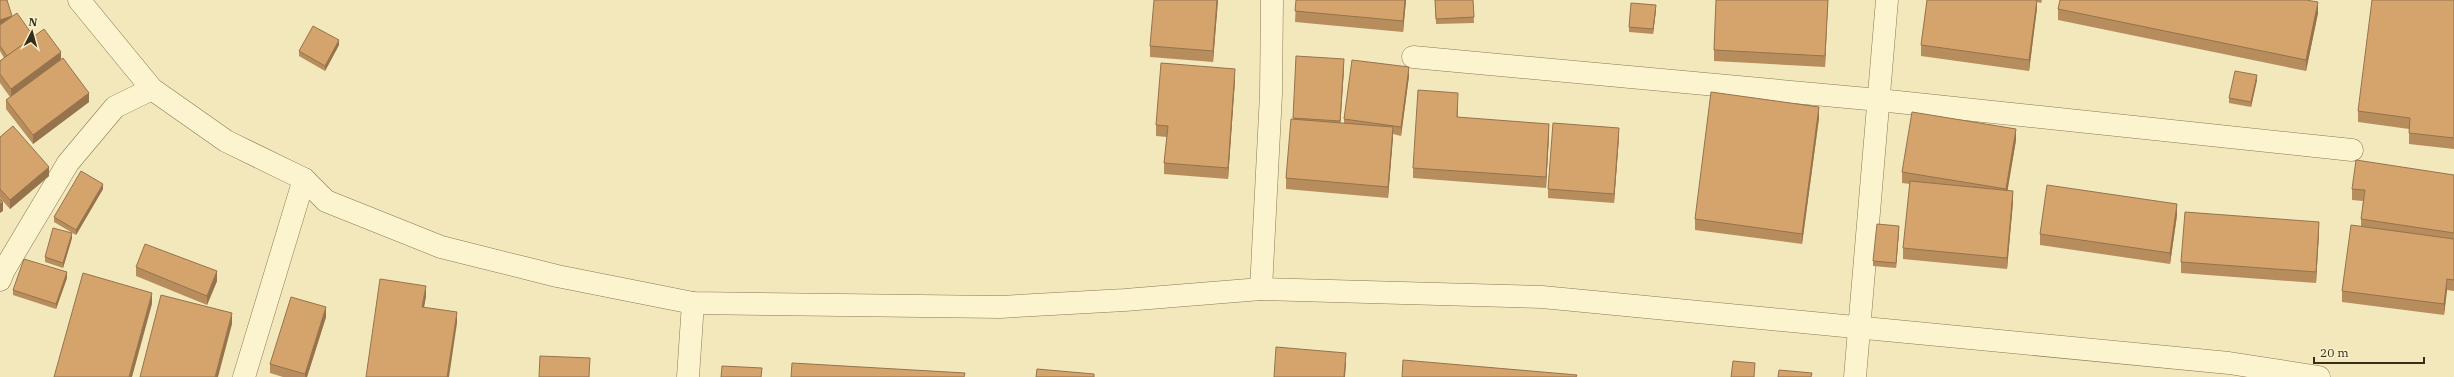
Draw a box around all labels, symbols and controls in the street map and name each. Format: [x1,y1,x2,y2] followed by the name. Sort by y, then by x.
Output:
[12,12,52,52] north arrow
[28,15,38,30] text: N
[2314,339,2424,365] scale bar
[2320,345,2349,360] text: 20 m

